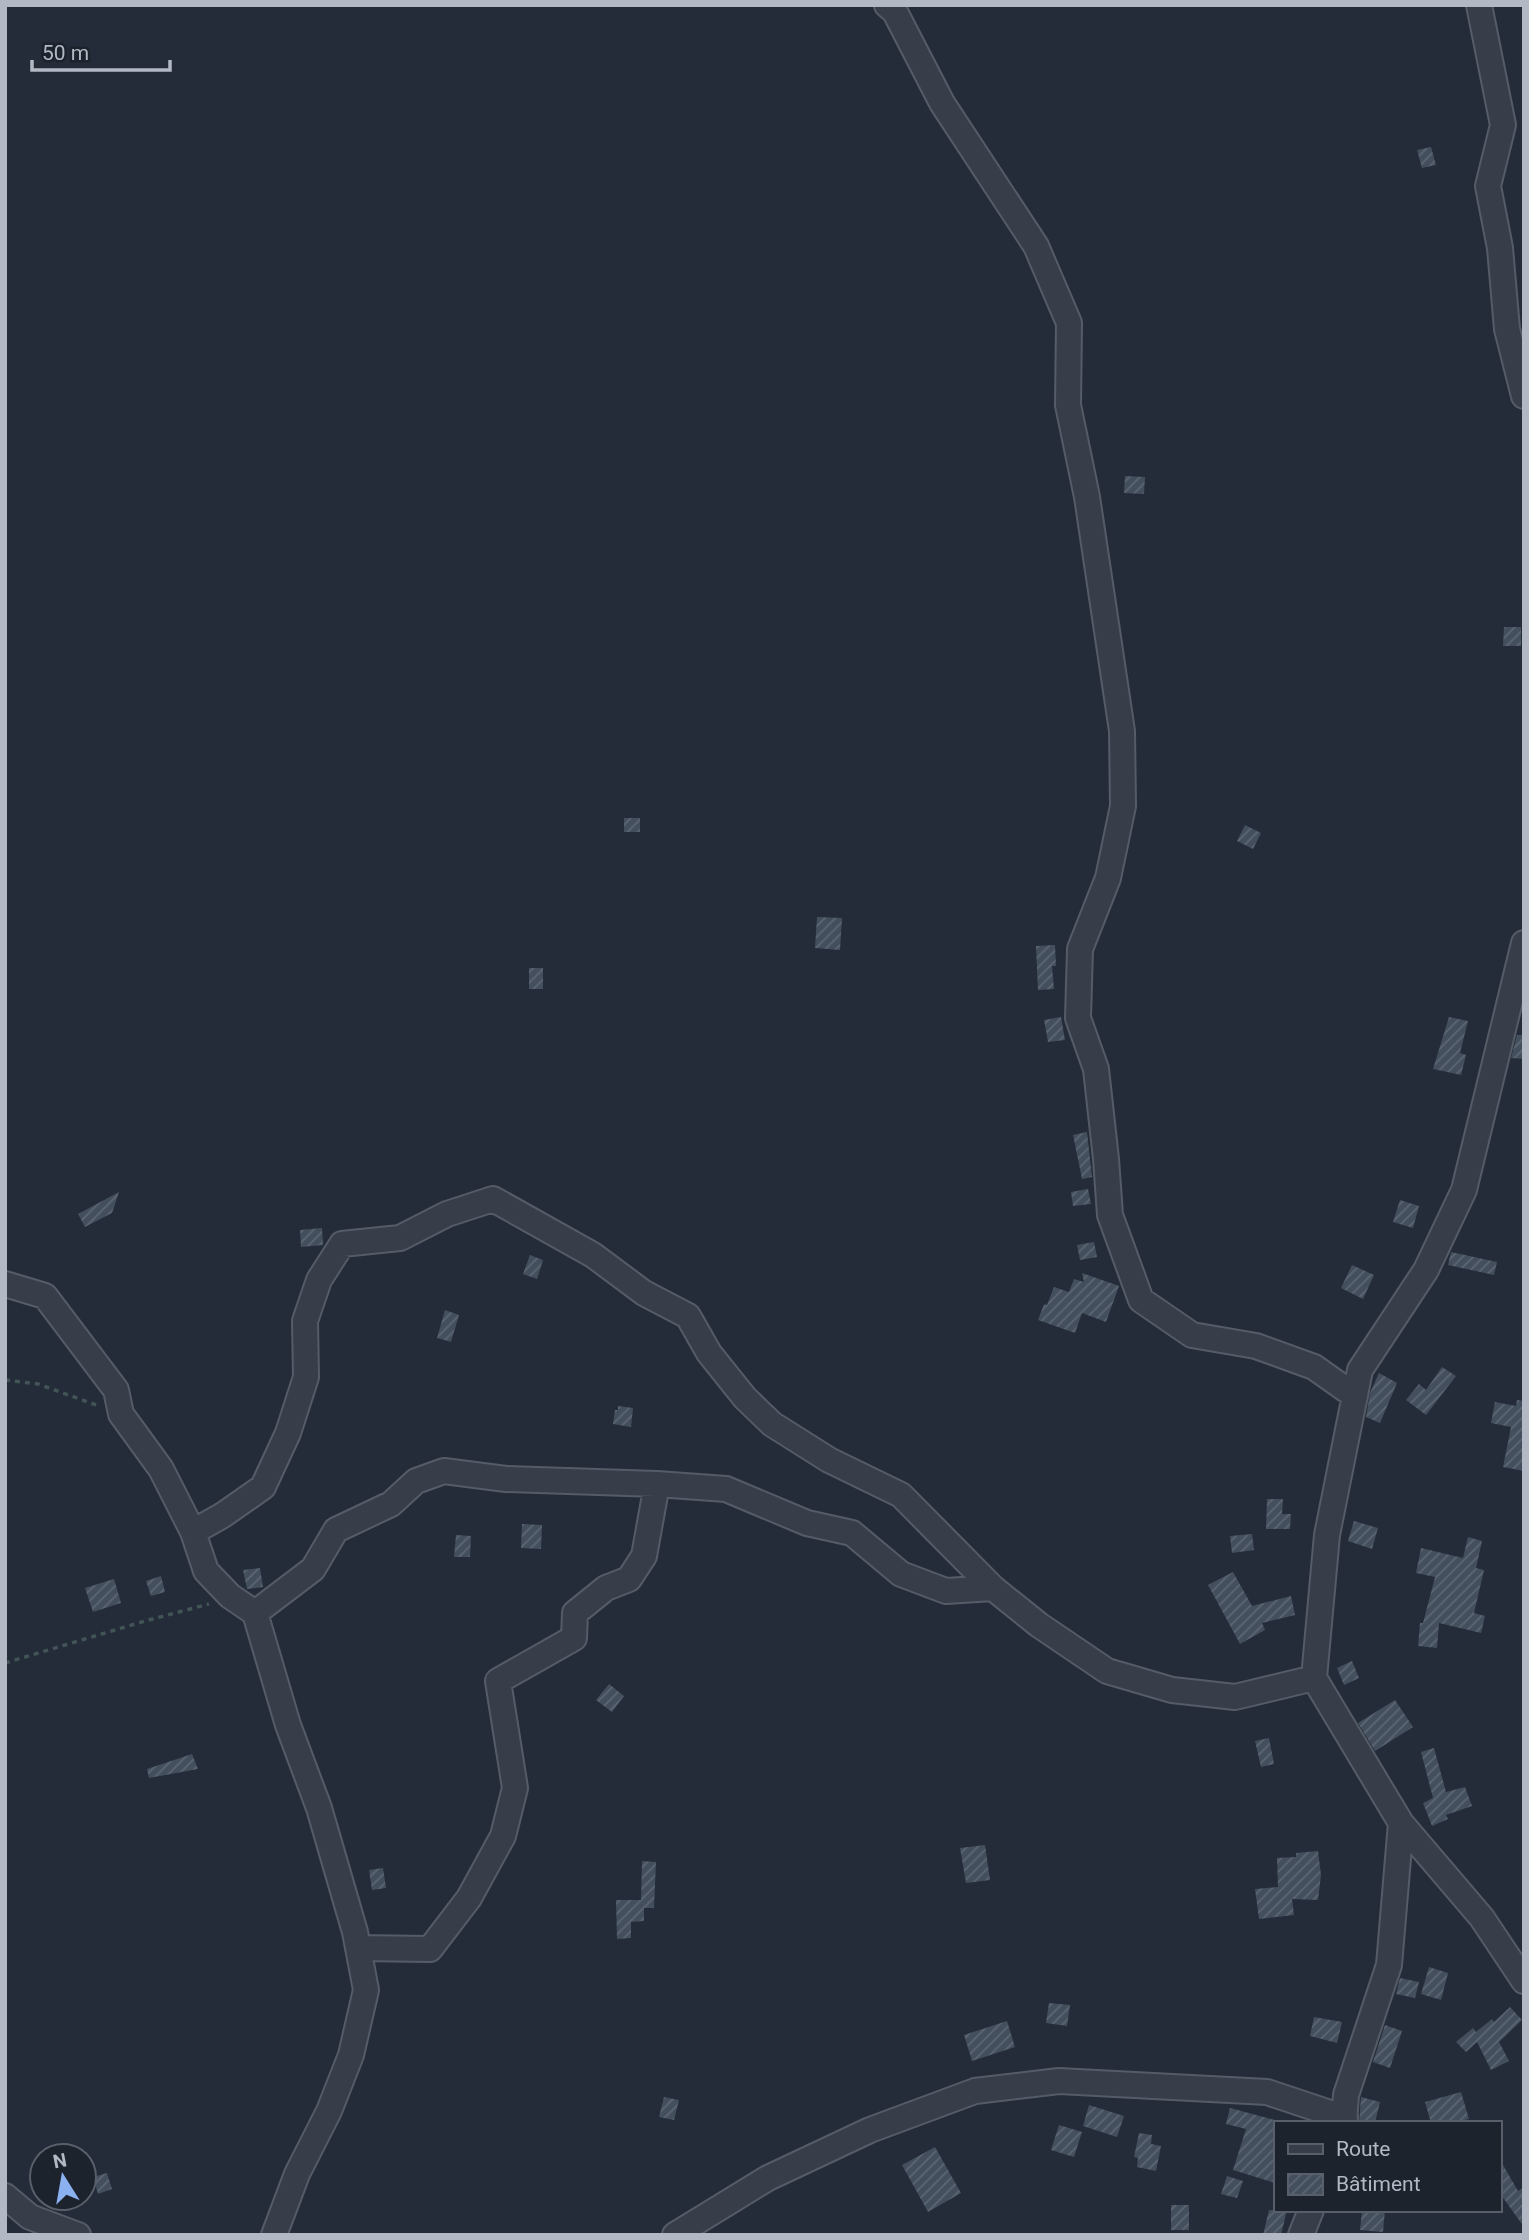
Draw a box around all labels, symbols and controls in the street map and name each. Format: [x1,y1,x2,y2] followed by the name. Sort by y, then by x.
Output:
[32,28,170,72] scale bar
[42,41,89,65] text: 50 m
[1274,2121,1501,2212] legend
[1336,2137,1391,2161] text: Route
[28,2142,98,2212] north arrow
[51,2148,69,2173] text: N
[1336,2172,1421,2196] text: Bâtiment

